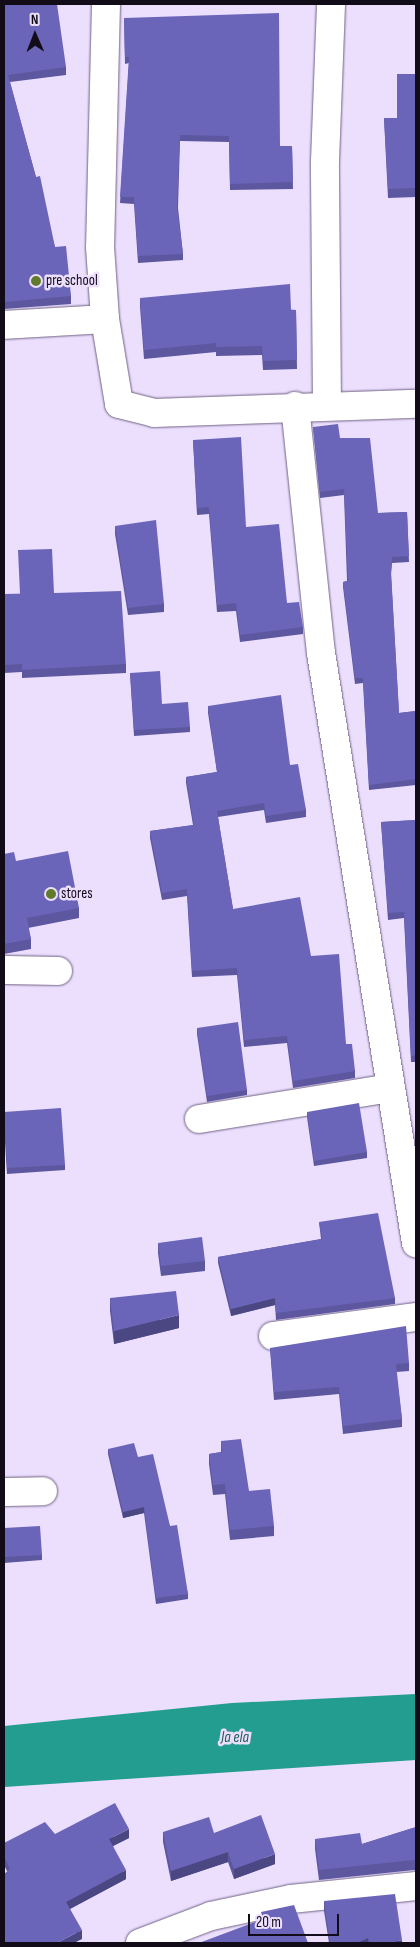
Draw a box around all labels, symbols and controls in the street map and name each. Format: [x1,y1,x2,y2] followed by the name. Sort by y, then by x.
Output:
[10,10,60,60] north arrow
[31,11,39,28] text: N
[46,272,98,290] place label: pre school
[30,275,42,287] marker: pre school
[61,885,93,903] place label: stores
[45,888,57,900] marker: stores
[221,1728,249,1748] water label: Ja ela
[250,1904,341,1936] scale bar
[256,1913,281,1932] text: 20 m

